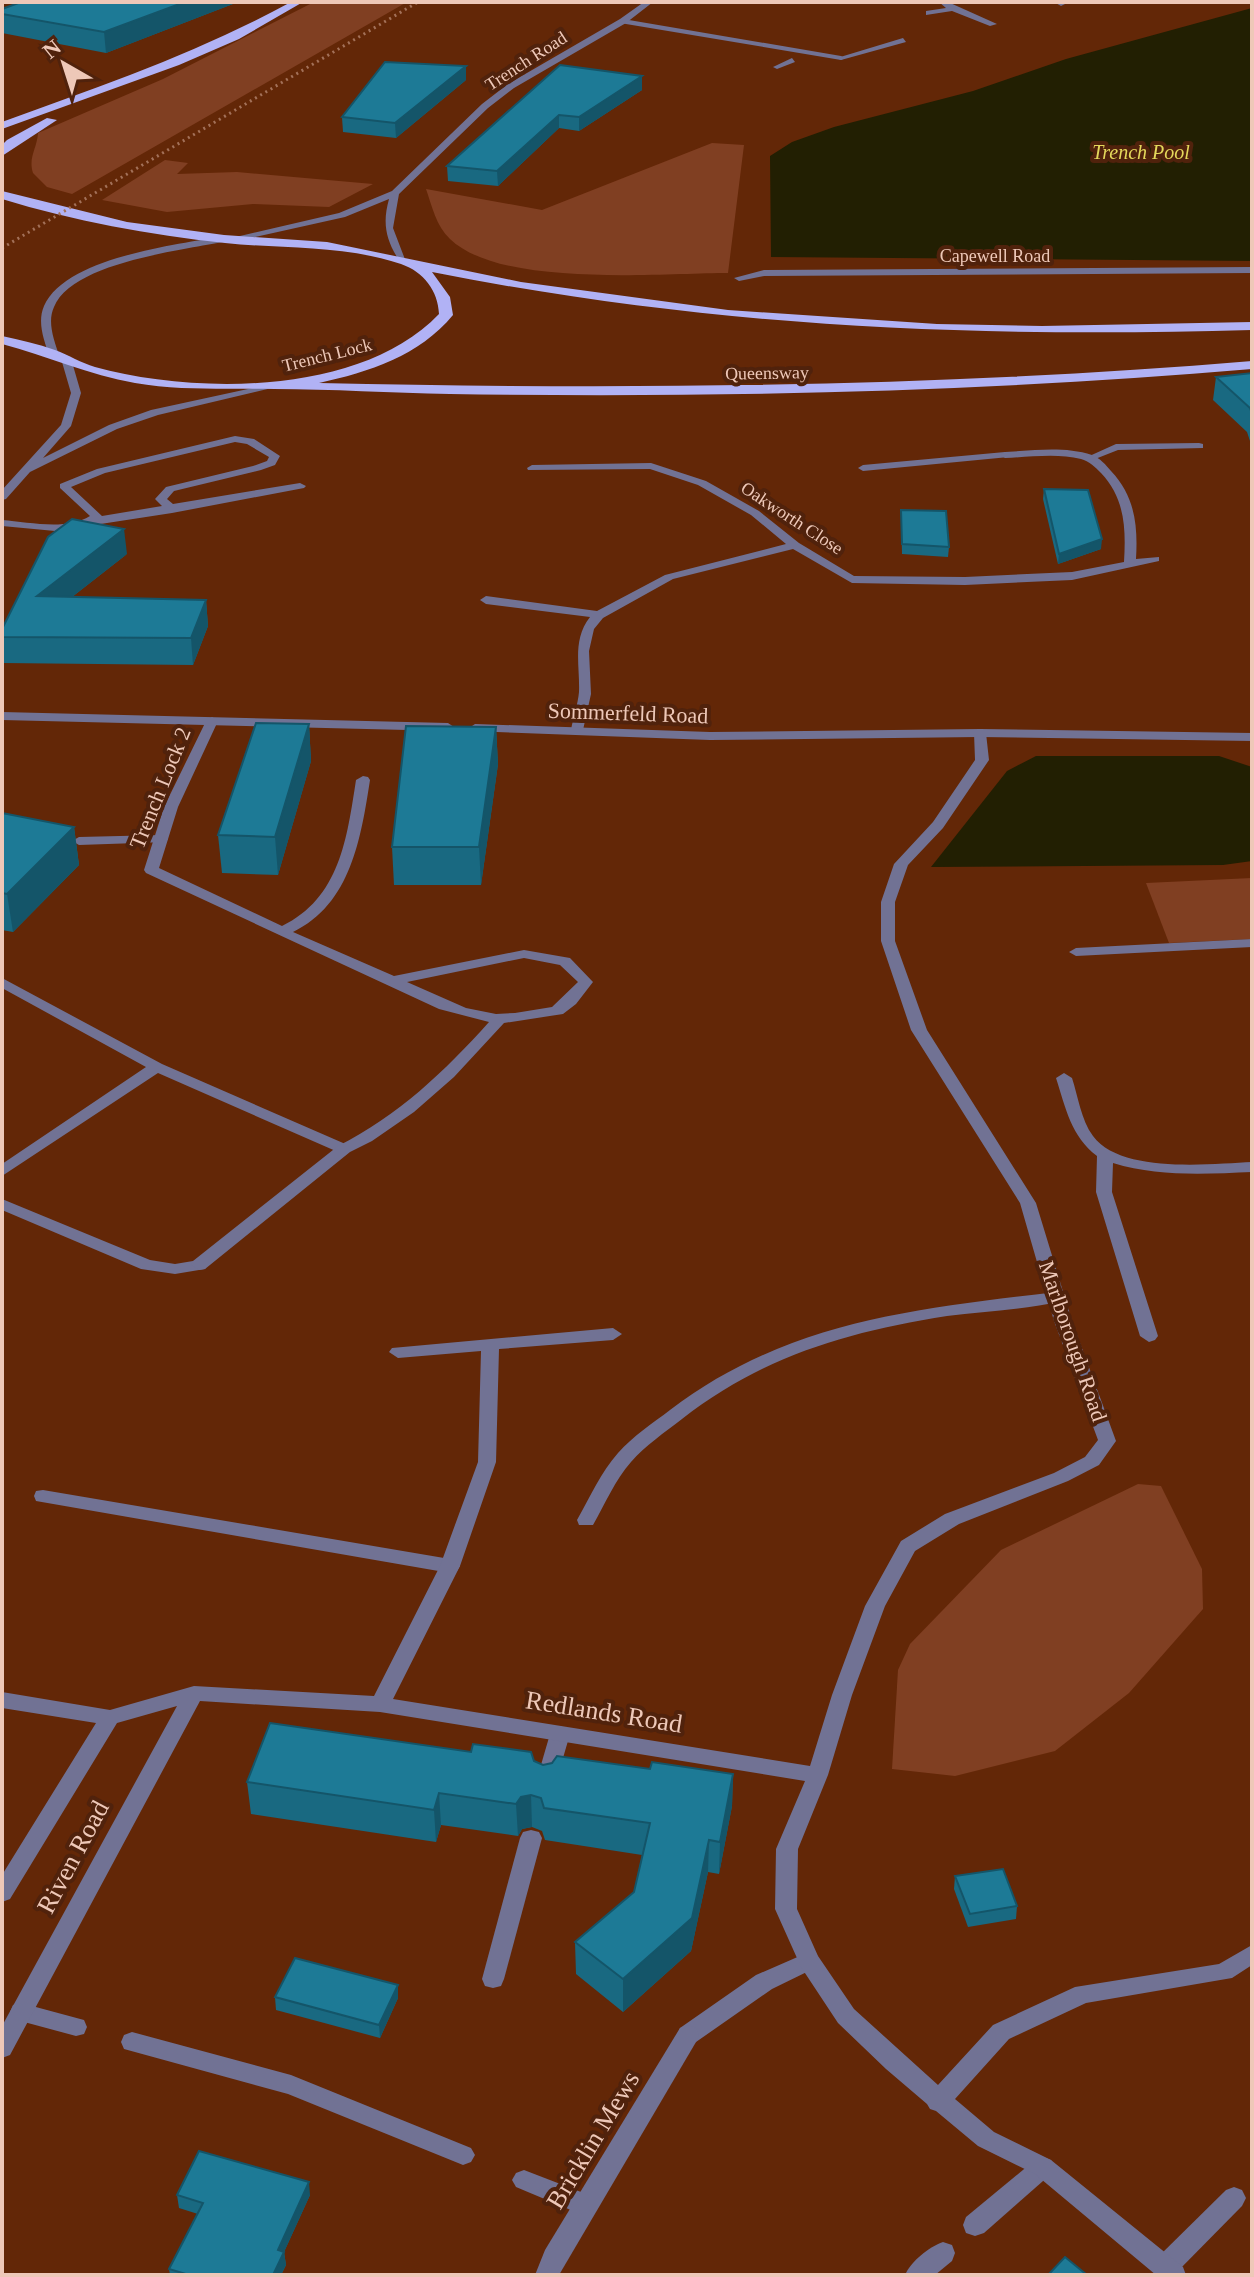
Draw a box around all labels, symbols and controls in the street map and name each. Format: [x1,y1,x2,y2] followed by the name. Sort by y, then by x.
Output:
[24,24,104,104] north arrow
[482,27,570,95] street label: Trench Road
[38,34,66,64] text: N
[1092,141,1190,163] water label: Trench Pool
[940,246,1050,266] street label: Capewell Road
[280,334,374,376] street label: Trench Lock
[725,362,809,384] street label: Queensway
[737,478,847,558] street label: Oakworth Close
[547,698,709,728] street label: Sommerfeld Road
[124,724,196,852] street label: Trench Lock 2
[1034,1257,1112,1425] street label: Marlborough Road
[524,1685,684,1739] street label: Redlands Road
[31,1796,115,1918] street label: Riven Road
[541,2066,645,2214] street label: Bricklin Mews

